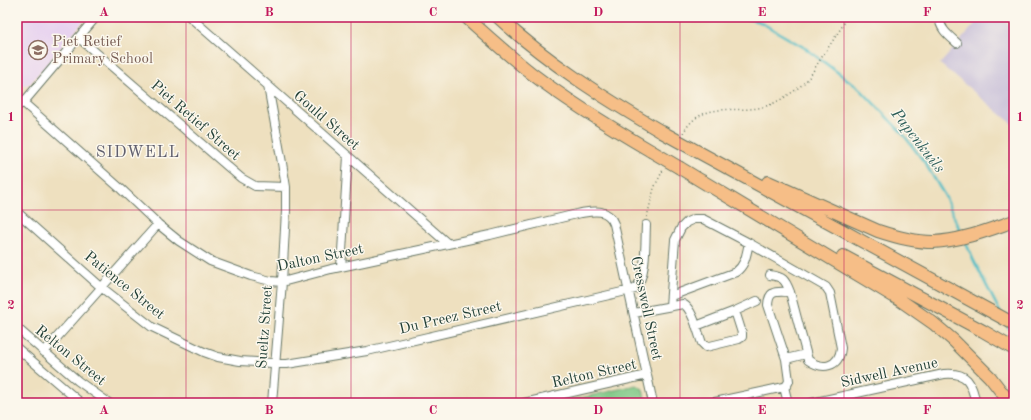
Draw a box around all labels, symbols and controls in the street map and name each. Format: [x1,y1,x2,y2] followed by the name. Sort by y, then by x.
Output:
[99,6,109,19] text: A
[264,6,274,19] text: B
[429,6,437,19] text: C
[593,6,603,19] text: D
[758,6,767,19] text: E
[923,6,932,19] text: F
[52,35,153,67] place label: Piet Retief Primary School
[27,39,49,61] school or university icon: Piet Retief Primary School
[147,78,243,164] street label: Piet Retief Street
[290,89,362,154] street label: Gould Street
[887,105,947,176] water label: Papenkuils
[7,111,15,124] text: 1
[1016,111,1024,124] text: 1
[96,145,180,161] district label: SIDWELL
[276,242,365,275] street label: Dalton Street
[81,249,167,323] street label: Patience Street
[627,255,664,362] street label: Cresswell Street
[255,285,276,370] street label: Sueltz Street
[7,299,15,312] text: 2
[398,299,503,338] street label: Du Preez Street
[1016,299,1024,312] text: 2
[32,323,108,389] street label: Relton Street
[839,356,939,391] street label: Sidwell Avenue
[551,357,638,391] street label: Relton Street
[99,404,109,417] text: A
[264,404,274,417] text: B
[429,404,437,417] text: C
[593,404,603,417] text: D
[758,404,767,417] text: E
[923,404,932,417] text: F

